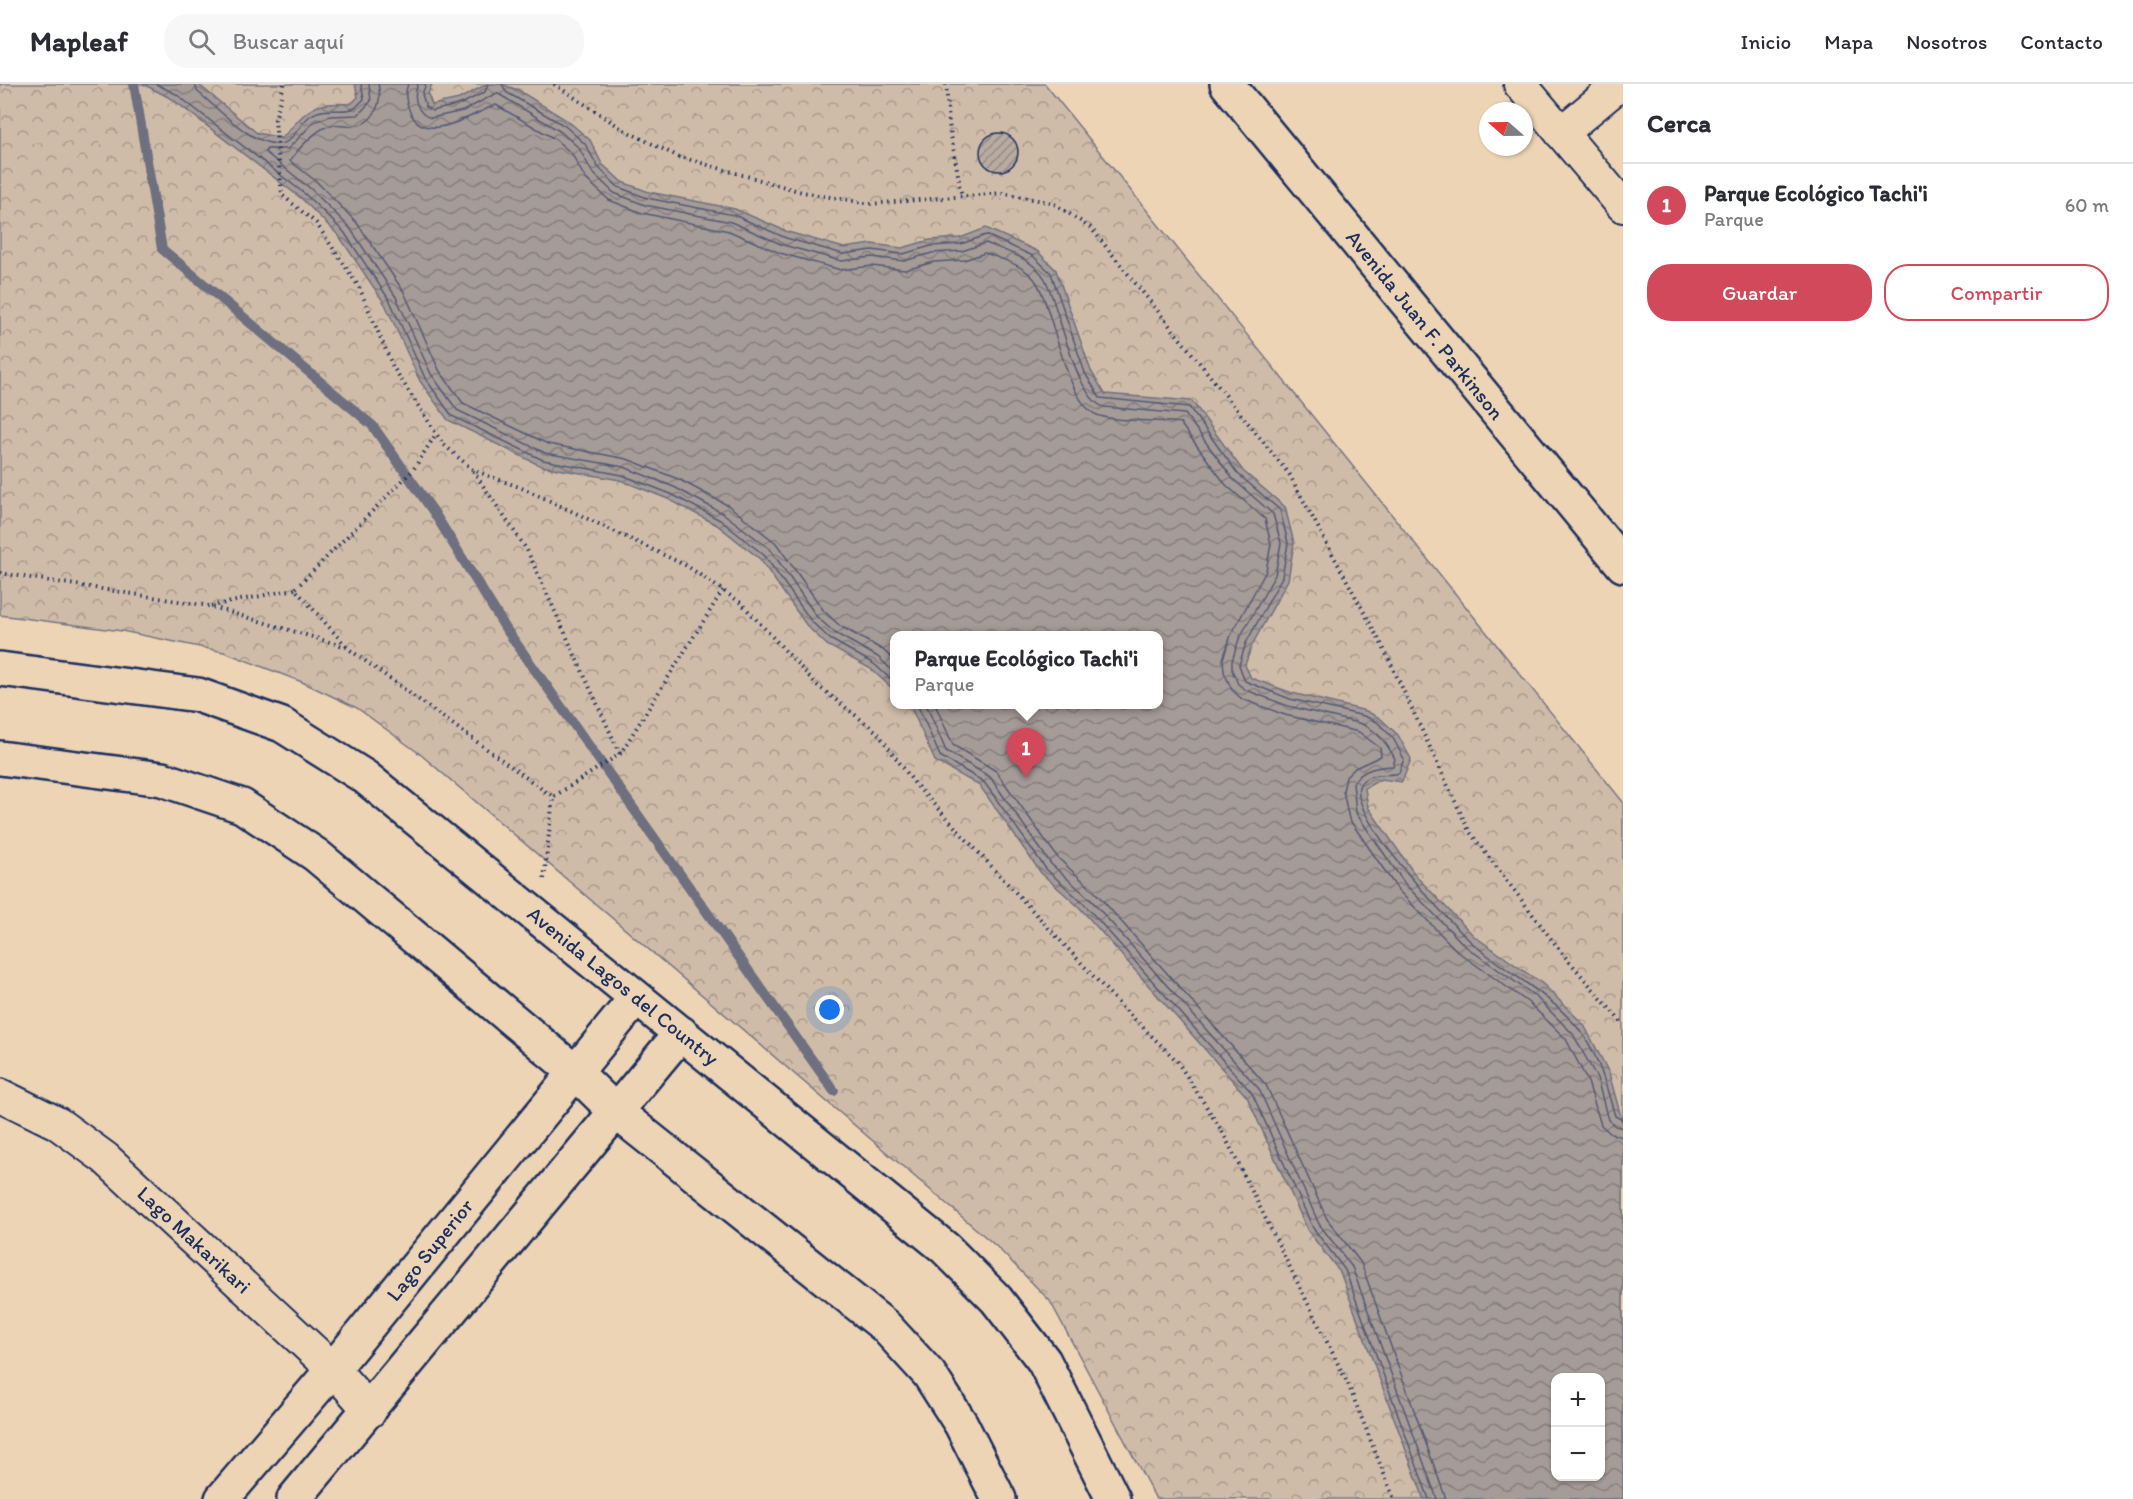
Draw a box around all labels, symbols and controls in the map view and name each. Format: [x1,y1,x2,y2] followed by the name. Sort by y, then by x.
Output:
[164,14,584,68] search box
[30,24,128,58] text: Mapleaf
[185,25,218,58] icon: search
[233,28,344,55] text: Buscar aquí
[1741,29,1791,54] text: Inicio
[1824,29,1873,54] text: Mapa
[1906,29,1987,54] text: Nosotros
[2020,29,2103,54] text: Contacto
[1479,102,1533,156] north arrow
[1647,107,1711,139] text: Cerca
[1704,180,1928,207] text: Parque Ecológico Tachi'i
[1662,193,1671,217] text: 1
[2065,193,2109,217] text: 60 m
[1704,207,1764,231] text: Parque
[1341,225,1510,425] street label: Avenida Juan F. Parkinson
[1647,264,1872,321] button: Guardar
[1884,264,2109,321] button: Compartir
[890,631,1163,709] popup
[915,645,1138,672] text: Parque Ecológico Tachi'i
[915,672,974,696] text: Parque
[1006,728,1046,778] pin: 1
[523,901,724,1071] street label: Avenida Lagos del Country
[815,995,844,1024] your location
[132,1181,256,1299] street label: Lago Makarikari
[381,1193,479,1306] street label: Lago Superior
[1551,1373,1605,1481] map controls
[1551,1373,1605,1427] button: +
[1551,1427,1605,1481] button: −

